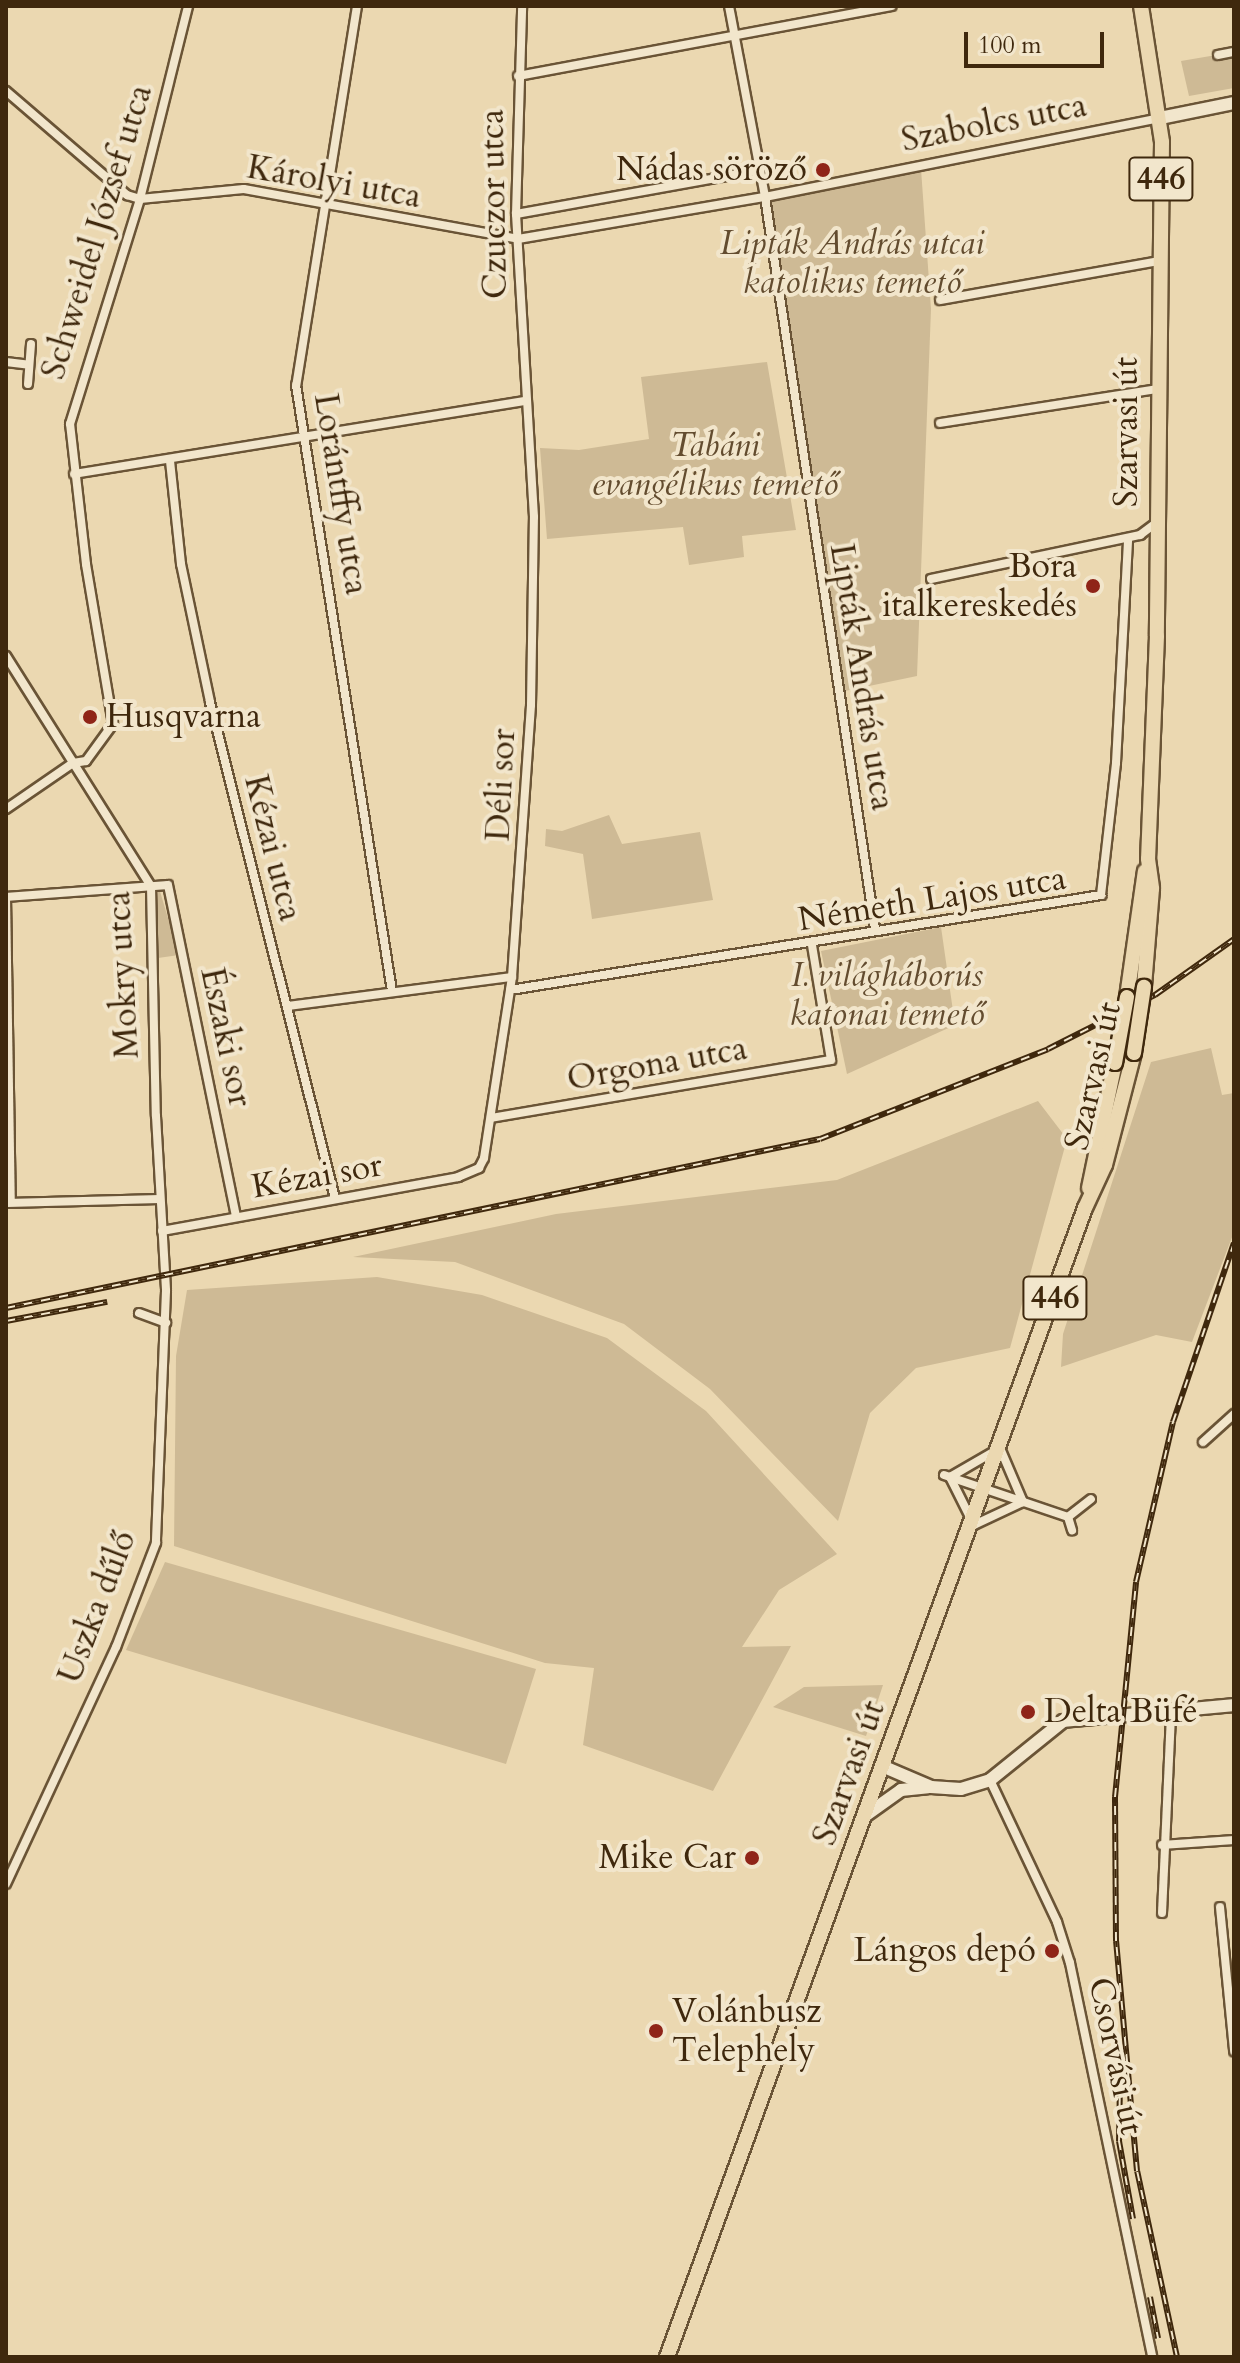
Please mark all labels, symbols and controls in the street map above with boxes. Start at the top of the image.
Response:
scale bar [968,16,1108,66]
text: 100 m [978,29,1042,62]
street label: Schweidel József utca [33,80,161,384]
street label: Szabolcs utca [898,85,1090,161]
street label: Czuczor utca [472,109,516,299]
street label: Károlyi utca [244,147,424,217]
place label: Nádas söröző [616,150,807,190]
road number: 446 [1127,151,1195,207]
marker: Nádas söröző [814,161,832,179]
park label: Lipták András utcai katolikus temető [720,223,984,302]
street label: Szarvasi út [1107,357,1147,507]
street label: Lorántffy utca [305,390,377,598]
park label: Tabáni evangélikus temető [592,425,838,504]
street label: Lipták András utca [821,541,903,813]
place label: Bora italkereskedés [882,546,1077,626]
marker: Bora italkereskedés [1084,577,1102,595]
place label: Husqvarna [106,697,261,737]
marker: Husqvarna [81,708,99,726]
street label: Déli sor [478,728,524,842]
street label: Kézai utca [235,771,311,925]
street label: Németh Lajos utca [795,858,1069,940]
street label: Mokry utca [98,890,148,1060]
park label: I. világháborús katonai temető [789,955,985,1034]
street label: Északi sor [191,964,261,1110]
street label: Szarvasi út [1056,998,1130,1154]
street label: Orgona utca [564,1028,750,1100]
street label: Kézai sor [249,1144,385,1208]
road number: 446 [1021,1270,1089,1326]
street label: Uszka dűlő [49,1525,145,1689]
place label: Delta Büfé [1044,1692,1198,1732]
street label: Szarvasi út [804,1695,894,1851]
marker: Delta Büfé [1019,1703,1037,1721]
place label: Mike Car [599,1838,736,1878]
marker: Mike Car [743,1849,761,1867]
place label: Lángos depó [853,1931,1036,1971]
marker: Lángos depó [1043,1942,1061,1960]
street label: Csorvási út [1079,1974,1153,2138]
place label: Volánbusz Telephely [672,1991,821,2070]
marker: Volánbusz Telephely [647,2022,665,2040]

